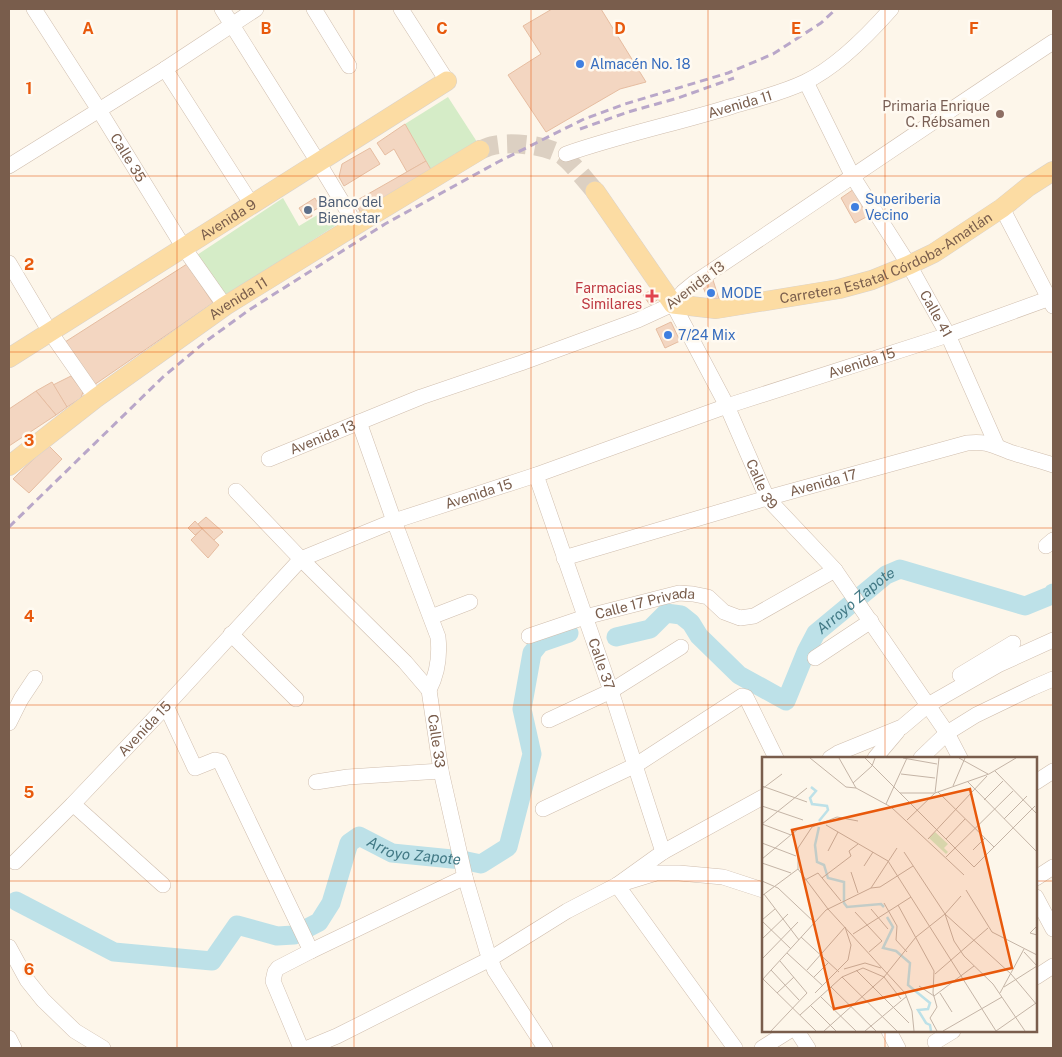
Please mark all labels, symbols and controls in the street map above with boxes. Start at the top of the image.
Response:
text: A [82,19,94,38]
text: B [261,19,272,38]
text: C [436,19,448,38]
text: D [614,19,626,38]
text: E [791,19,801,38]
text: F [969,19,979,38]
place label: Almacén No. 18 [590,56,691,72]
marker: Almacén No. 18 [574,58,586,70]
text: 1 [26,79,32,98]
street label: Avenida 11 [706,87,774,121]
place label: Primaria Enrique C. Rébsamen [882,98,990,130]
marker: Primaria Enrique C. Rébsamen [994,108,1006,120]
street label: Calle 35 [107,130,149,185]
place label: Superiberia Vecino [865,191,941,223]
place label: Banco del Bienestar [318,194,382,226]
street label: Avenida 9 [197,196,259,243]
marker: Superiberia Vecino [849,201,861,213]
marker: Banco del Bienestar [302,204,314,216]
street label: Carretera Estatal Córdoba-Amatlán [778,209,995,307]
text: 2 [24,255,34,274]
street label: Avenida 13 [662,258,728,312]
street label: Avenida 11 [206,274,270,323]
place label: Farmacias Similares [575,280,642,312]
place label: MODE [721,285,762,301]
marker: MODE [705,287,717,299]
street label: Calle 41 [917,287,956,340]
marker: Farmacias Similares [646,290,658,302]
place label: 7/24 Mix [678,327,736,343]
marker: 7/24 Mix [662,329,674,341]
street label: Avenida 15 [826,344,897,381]
street label: Avenida 13 [287,416,358,458]
text: 3 [24,431,34,450]
street label: Calle 39 [743,457,781,513]
street label: Avenida 17 [788,466,859,499]
street label: Avenida 15 [443,475,514,512]
water label: Arroyo Zapote [813,563,897,637]
street label: Calle 17 Privada [593,585,696,622]
text: 4 [24,607,35,626]
street label: Calle 37 [585,636,618,692]
street label: Avenida 15 [115,698,174,759]
street label: Calle 33 [425,713,448,769]
inset map [762,757,1037,1032]
text: 5 [24,783,35,802]
water label: Arroyo Zapote [364,833,462,868]
text: 6 [24,960,34,979]

